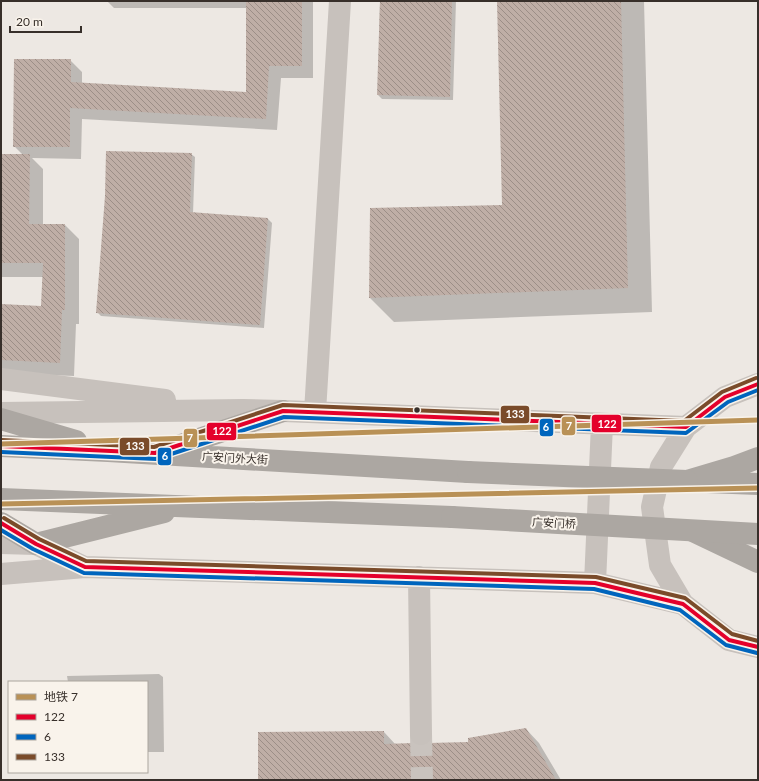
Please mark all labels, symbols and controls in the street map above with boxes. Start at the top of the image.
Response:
scale bar [10,8,81,34]
text: 20 m [16,14,43,29]
unlabelled marker [412,405,422,415]
line badge: 133 [500,405,530,424]
text: 133 [505,407,525,420]
line badge: 122 [591,414,622,433]
line badge: 7 [561,416,576,436]
text: 122 [597,417,617,430]
line badge: 6 [539,418,554,437]
text: 7 [566,419,572,432]
text: 6 [543,420,550,433]
line badge: 122 [206,422,237,441]
text: 122 [212,424,232,437]
line badge: 7 [183,428,198,448]
text: 7 [187,431,193,444]
line badge: 133 [119,437,150,456]
text: 133 [125,439,145,452]
line badge: 6 [157,447,172,466]
text: 6 [162,449,169,462]
street label: 广安门外大街 [202,449,268,466]
street label: 广安门桥 [532,515,576,530]
legend [8,681,148,773]
text: 地铁 7 [44,689,78,704]
text: 122 [44,709,65,724]
text: 6 [44,729,51,744]
text: 133 [44,749,65,764]

